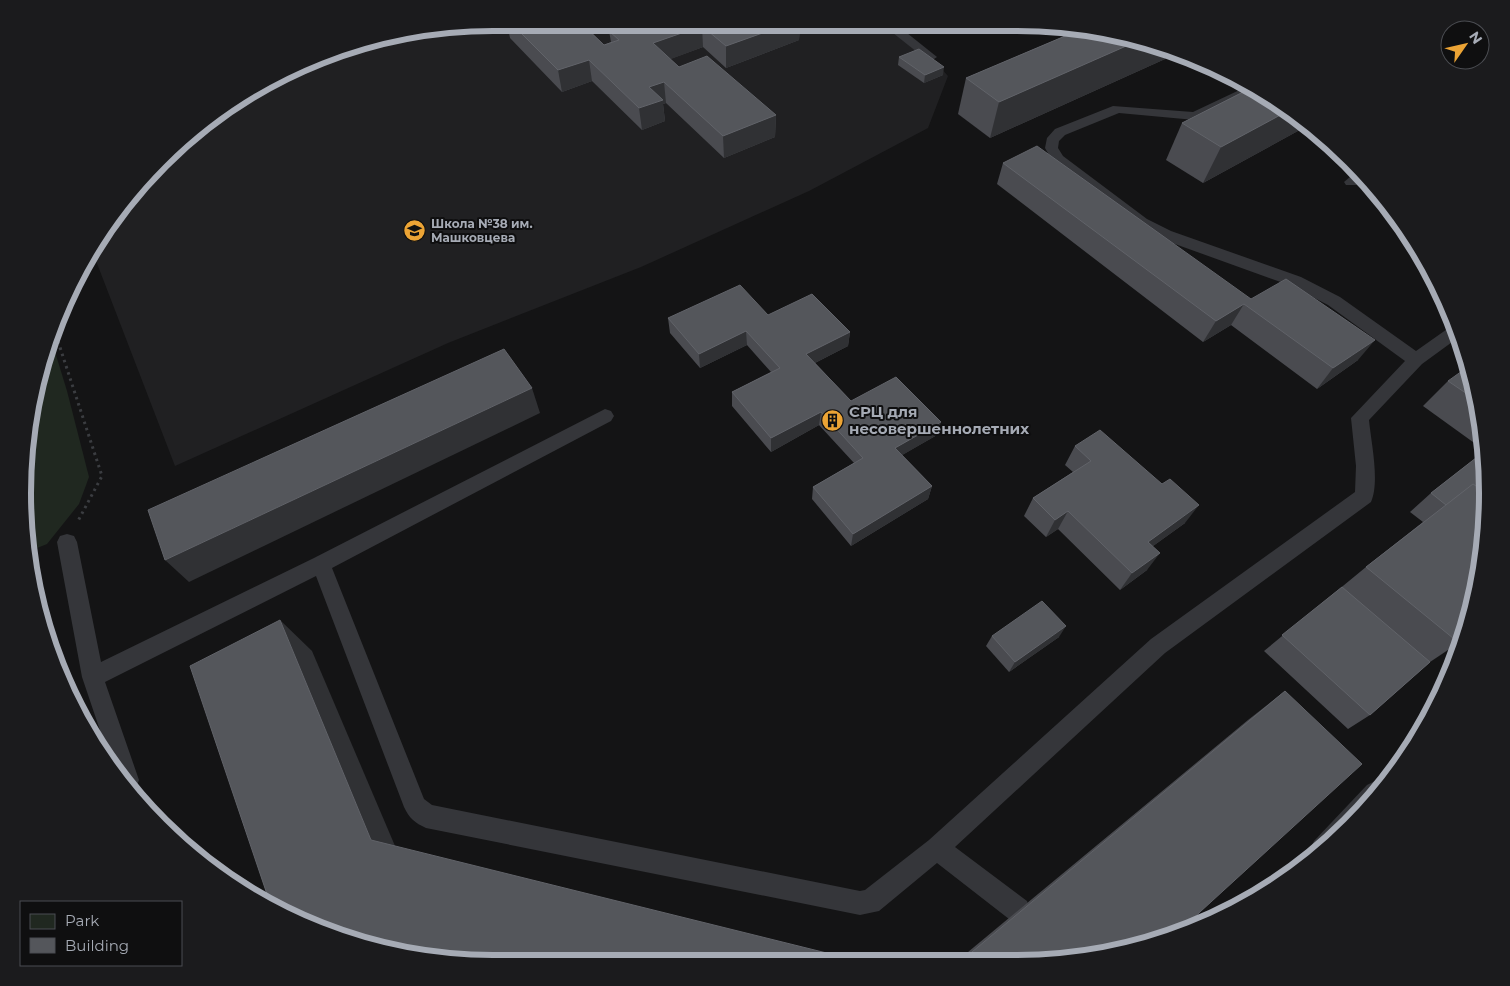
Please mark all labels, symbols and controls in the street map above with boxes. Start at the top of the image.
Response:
north arrow [1440,20,1490,70]
text: N [1465,28,1486,47]
place label: Школа №38 им. Машковцева [431,216,533,245]
school or university icon: Школа №38 им. Машковцева [403,218,427,242]
place label: СРЦ для несовершеннолетних [849,402,1029,438]
building icon: СРЦ для несовершеннолетних [821,408,845,432]
legend [20,901,182,966]
text: Park [65,911,99,930]
text: Building [65,936,129,955]

